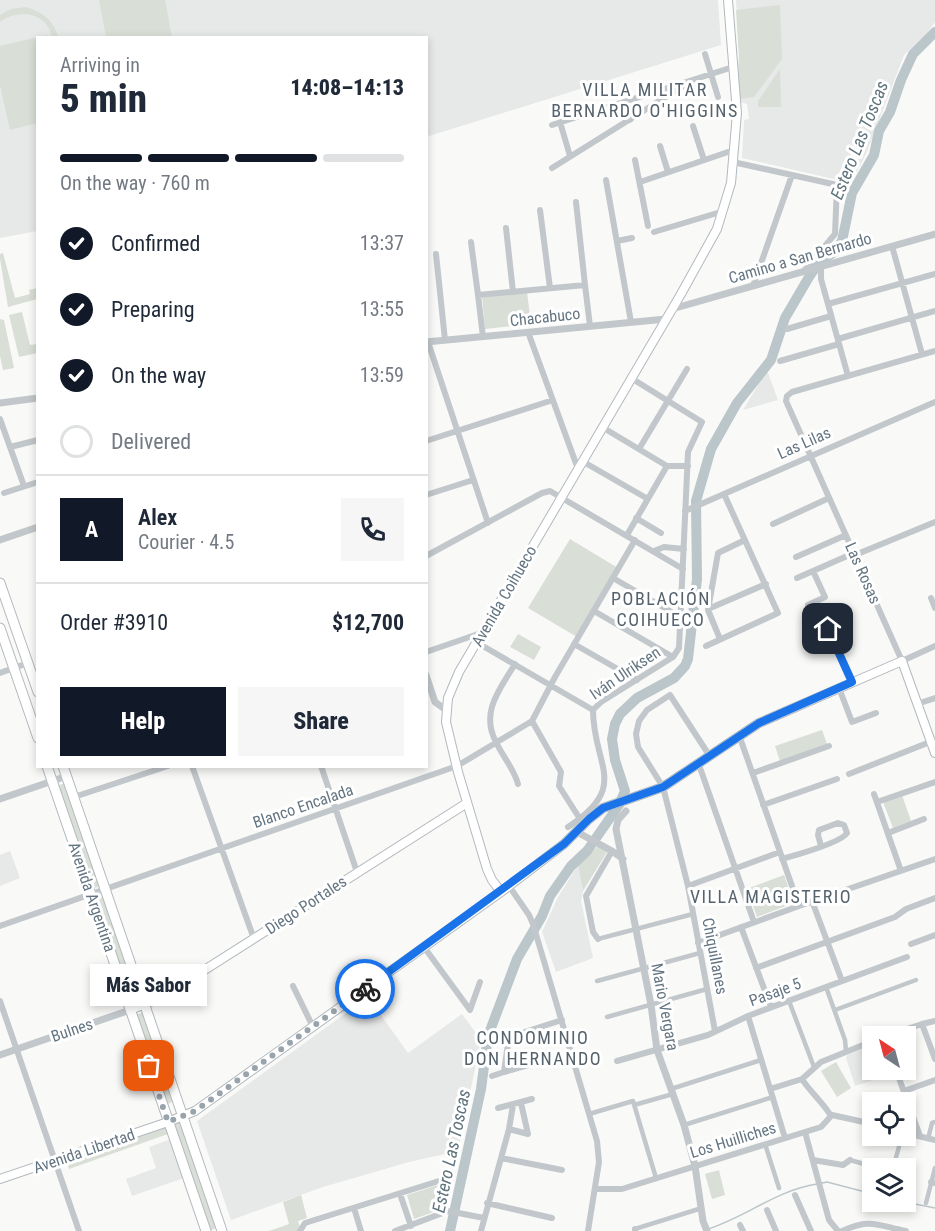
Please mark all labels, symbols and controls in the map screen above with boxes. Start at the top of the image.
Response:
text: Arriving in [60,53,140,77]
text: 14:08–14:13 [290,75,404,100]
text: 5 min [60,76,147,122]
water label: Estero Las Toscas [826,78,892,202]
district label: VILLA MILITAR BERNARDO O'HIGGINS [551,79,739,121]
text: On the way · 760 m [60,171,210,195]
icon: check [60,227,93,260]
street label: Camino a San Bernardo [726,228,874,288]
text: Confirmed [111,231,200,256]
text: 13:37 [360,231,404,255]
icon: check [60,293,93,326]
text: Preparing [111,297,195,322]
text: 13:55 [360,297,404,321]
street label: Chacabuco [509,304,581,330]
icon: check [60,359,93,392]
text: On the way [111,363,206,388]
text: 13:59 [360,363,404,387]
street label: Las Lilas [774,423,834,463]
text: Delivered [111,429,191,454]
button: phone [341,498,404,561]
text: Alex [138,505,177,530]
text: A [85,517,98,542]
text: Courier · 4.5 [138,530,234,554]
street label: Las Rosas [841,539,885,607]
street label: Avenida Coihueco [468,542,540,650]
district label: POBLACIÓN COIHUECO [611,588,711,630]
pin [802,603,853,654]
text: Order #3910 [60,610,168,635]
text: $12,700 [332,610,404,635]
icon: home [811,612,844,645]
street label: Iván Ulriksen [586,643,664,703]
button: Help [60,687,226,756]
button: Share [238,687,404,756]
street label: Blanco Encalada [250,780,356,832]
street label: Avenida Argentina [64,840,120,954]
street label: Diego Portales [262,872,350,938]
district label: VILLA MAGISTERIO [690,886,852,907]
street label: Chiquillanes [698,916,732,996]
courier [335,959,395,1019]
street label: Mario Vergara [647,962,683,1052]
callout: Más Sabor [90,964,207,1006]
text: Más Sabor [106,973,191,997]
icon: bike [349,973,382,1006]
street label: Pasaje 5 [746,974,804,1010]
street label: Bulnes [49,1014,95,1046]
north arrow [862,1026,916,1080]
map controls [862,1026,916,1212]
district label: CONDOMINIO DON HERNANDO [464,1027,602,1069]
pin [123,1040,174,1091]
icon: bag [132,1049,165,1082]
water label: Estero Las Toscas [428,1087,474,1215]
button: locate [862,1092,916,1146]
street label: Los Huilliches [688,1118,778,1162]
street label: Avenida Libertad [31,1125,137,1177]
button: layers [862,1158,916,1212]

